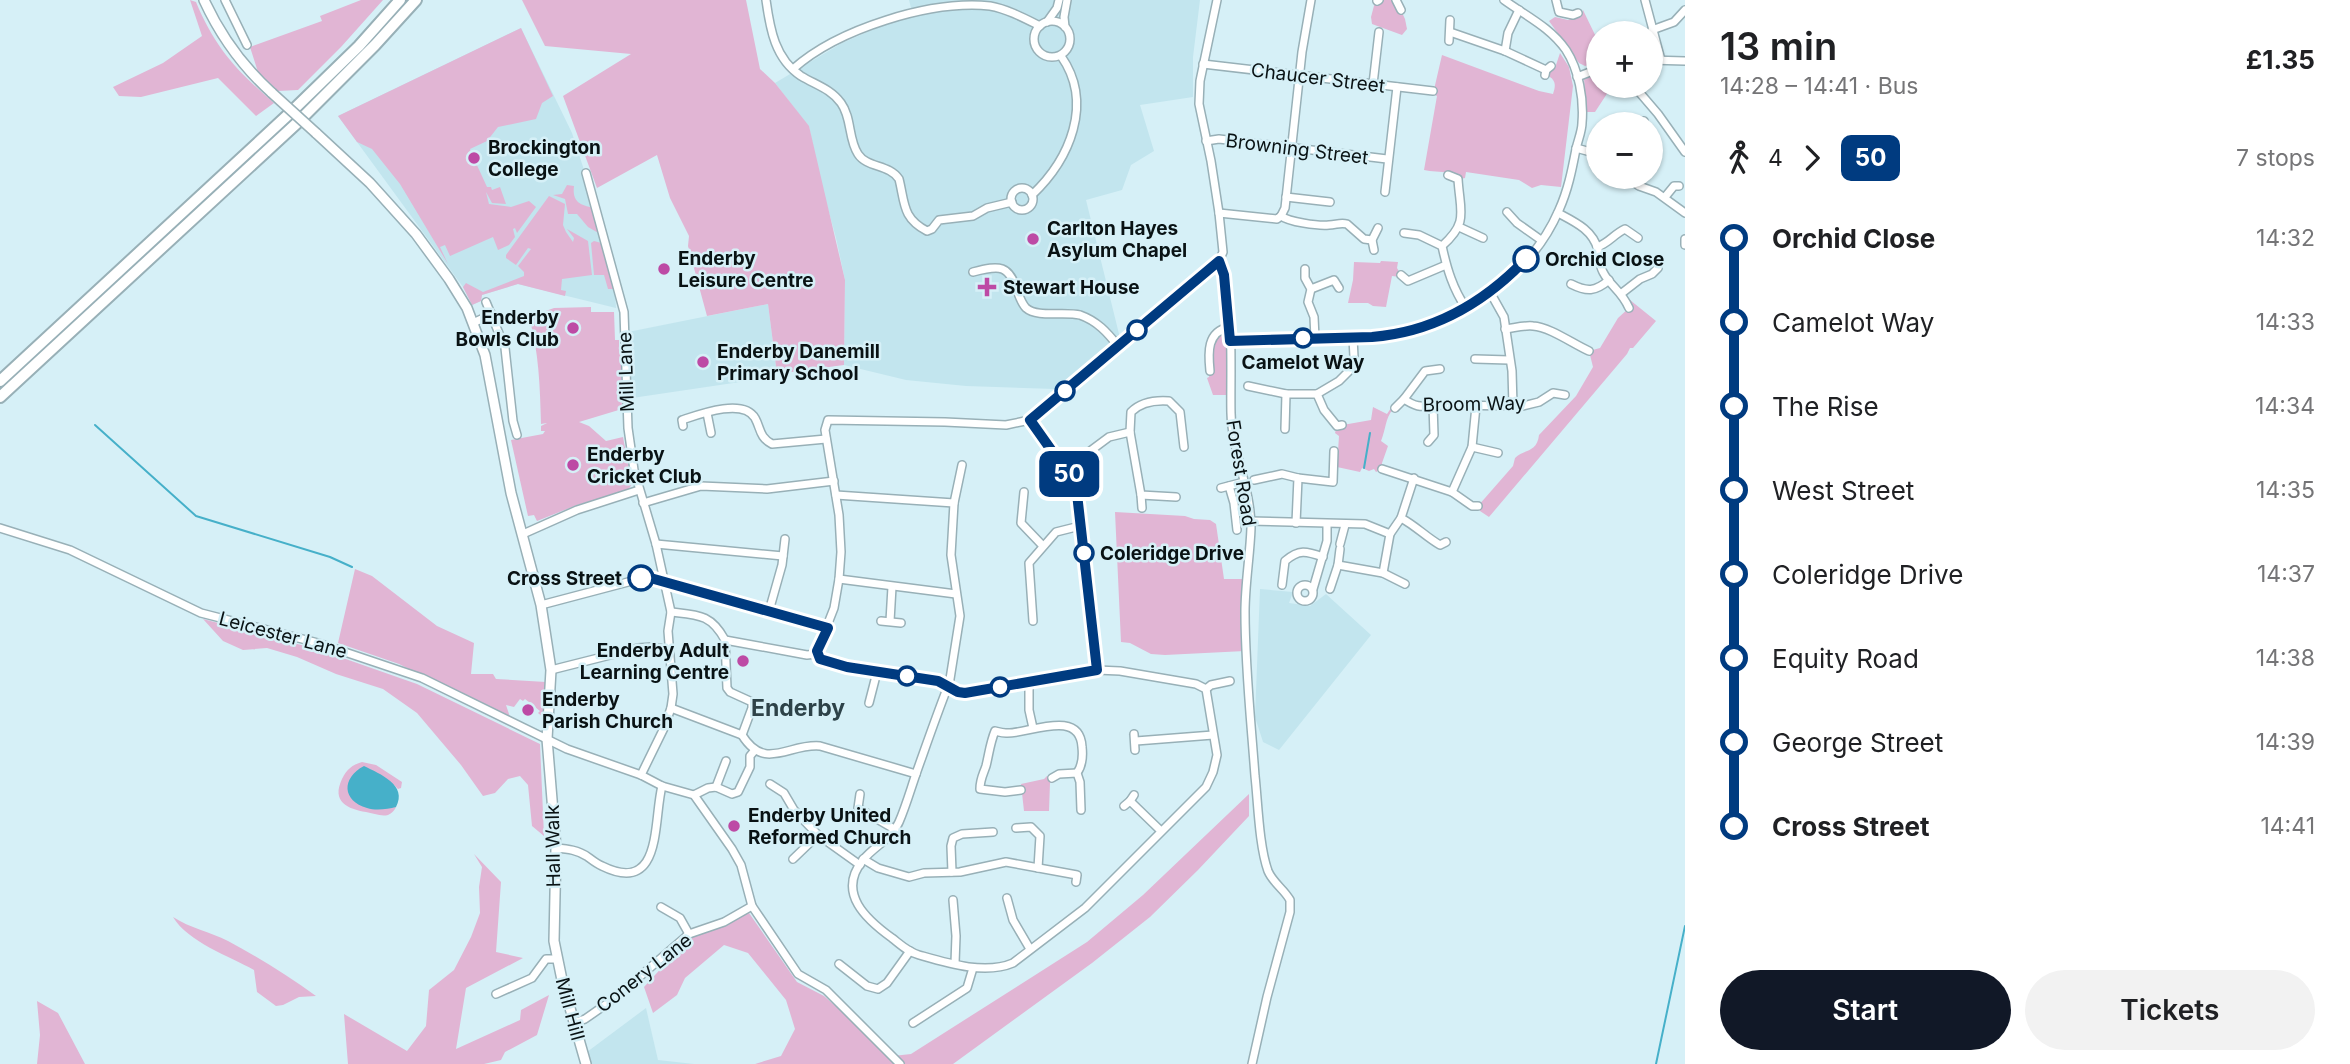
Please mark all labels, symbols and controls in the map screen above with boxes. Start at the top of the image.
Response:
map controls [1586,21,1663,189]
button: + [1586,21,1663,98]
text: 13 min [1720,23,1837,69]
text: £1.35 [2246,44,2315,75]
street label: Chaucer Street [1250,58,1386,98]
text: 14:28 – 14:41 · Bus [1720,72,1919,100]
button: − [1586,112,1663,189]
street label: Browning Street [1224,129,1370,169]
place label: Brockington College [488,136,601,181]
icon: walk [1720,139,1758,177]
icon: forward [1793,139,1831,177]
text: 50 [1855,143,1886,172]
text: 4 [1768,144,1783,172]
text: 7 stops [2236,144,2315,172]
marker: Brockington College [466,150,482,166]
place label: Carlton Hayes Asylum Chapel [1047,217,1187,262]
text: Orchid Close [1772,223,1935,254]
text: 14:32 [2256,224,2315,252]
marker: Carlton Hayes Asylum Chapel [1025,231,1041,247]
marker: Orchid Close [1513,246,1539,272]
place label: Enderby Leisure Centre [678,247,814,292]
place label: Orchid Close [1545,248,1664,271]
marker: Enderby Leisure Centre [656,261,672,277]
place label: Stewart House [1003,276,1140,299]
marker: Stewart House [977,277,997,297]
place label: Enderby Bowls Club [456,306,560,351]
text: Camelot Way [1772,307,1934,338]
text: 14:33 [2256,308,2315,336]
marker: Enderby Bowls Club [565,320,581,336]
unlabelled marker [1127,320,1147,340]
marker: Camelot Way [1293,328,1313,348]
street label: Mill Lane [613,332,639,412]
place label: Enderby Danemill Primary School [717,340,880,385]
place label: Camelot Way [1242,351,1365,374]
marker: Enderby Danemill Primary School [695,354,711,370]
unlabelled marker [1055,381,1075,401]
text: The Rise [1772,391,1879,422]
street label: Broom Way [1422,392,1526,416]
text: 14:34 [2255,392,2315,420]
street label: Forest Road [1221,418,1261,528]
place label: Enderby Cricket Club [587,443,702,488]
line badge: 50 [1038,451,1100,497]
marker: Enderby Cricket Club [565,457,581,473]
text: 50 [1053,459,1085,488]
text: West Street [1772,475,1914,506]
text: 14:35 [2256,476,2315,504]
place label: Coleridge Drive [1100,542,1244,565]
marker: Coleridge Drive [1074,543,1094,563]
text: Coleridge Drive [1772,559,1963,590]
text: 14:37 [2257,560,2315,588]
marker: Cross Street [628,565,654,591]
place label: Cross Street [507,567,622,590]
street label: Leicester Lane [216,607,350,663]
place label: Enderby Adult Learning Centre [580,639,729,684]
text: Equity Road [1772,643,1919,674]
text: 14:38 [2256,644,2315,672]
marker: Enderby Adult Learning Centre [735,653,751,669]
unlabelled marker [897,666,917,686]
unlabelled marker [990,677,1010,697]
place label: Enderby Parish Church [542,688,673,733]
district label: Enderby [751,694,845,722]
marker: Enderby Parish Church [520,702,536,718]
text: George Street [1772,727,1943,758]
text: 14:39 [2256,728,2315,756]
street label: Hall Walk [541,804,565,888]
place label: Enderby United Reformed Church [748,804,911,849]
text: Cross Street [1772,811,1929,842]
text: 14:41 [2260,812,2315,840]
marker: Enderby United Reformed Church [726,818,742,834]
street label: Conery Lane [592,929,696,1017]
button: Start [1720,970,2011,1050]
button: Tickets [2025,970,2315,1050]
street label: Mill Hill [551,975,589,1043]

